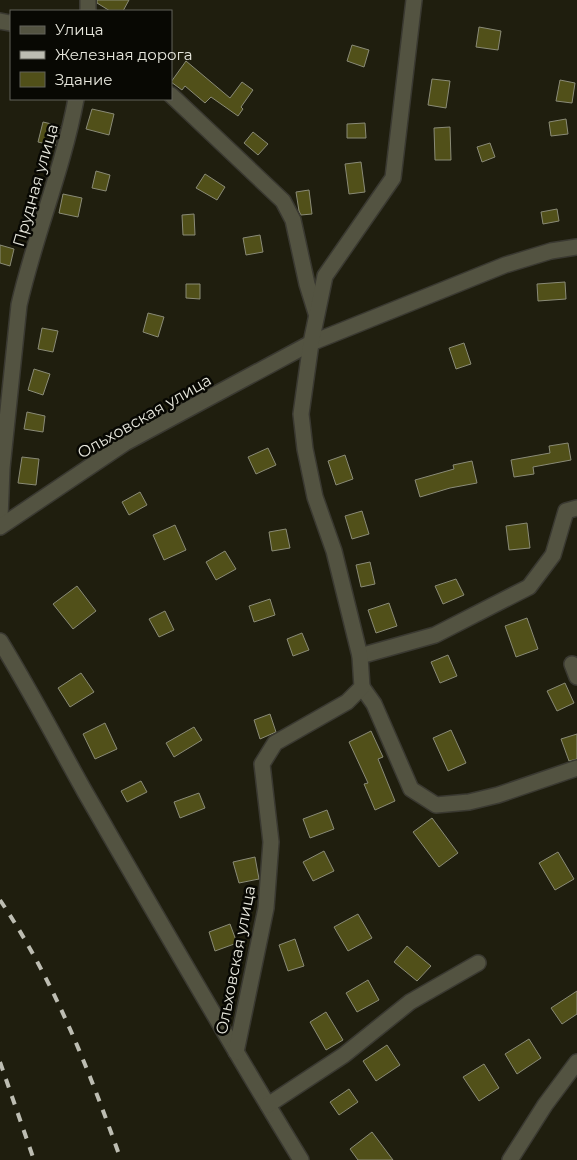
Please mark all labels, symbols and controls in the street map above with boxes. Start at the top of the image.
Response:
legend [10,10,172,100]
text: Улица [55,20,103,39]
text: Железная дорога [55,45,192,64]
text: Здание [55,70,113,89]
street label: Прудная улица [9,122,62,249]
street label: Ольховская улица [74,370,214,462]
street label: Ольховская улица [212,884,259,1036]

